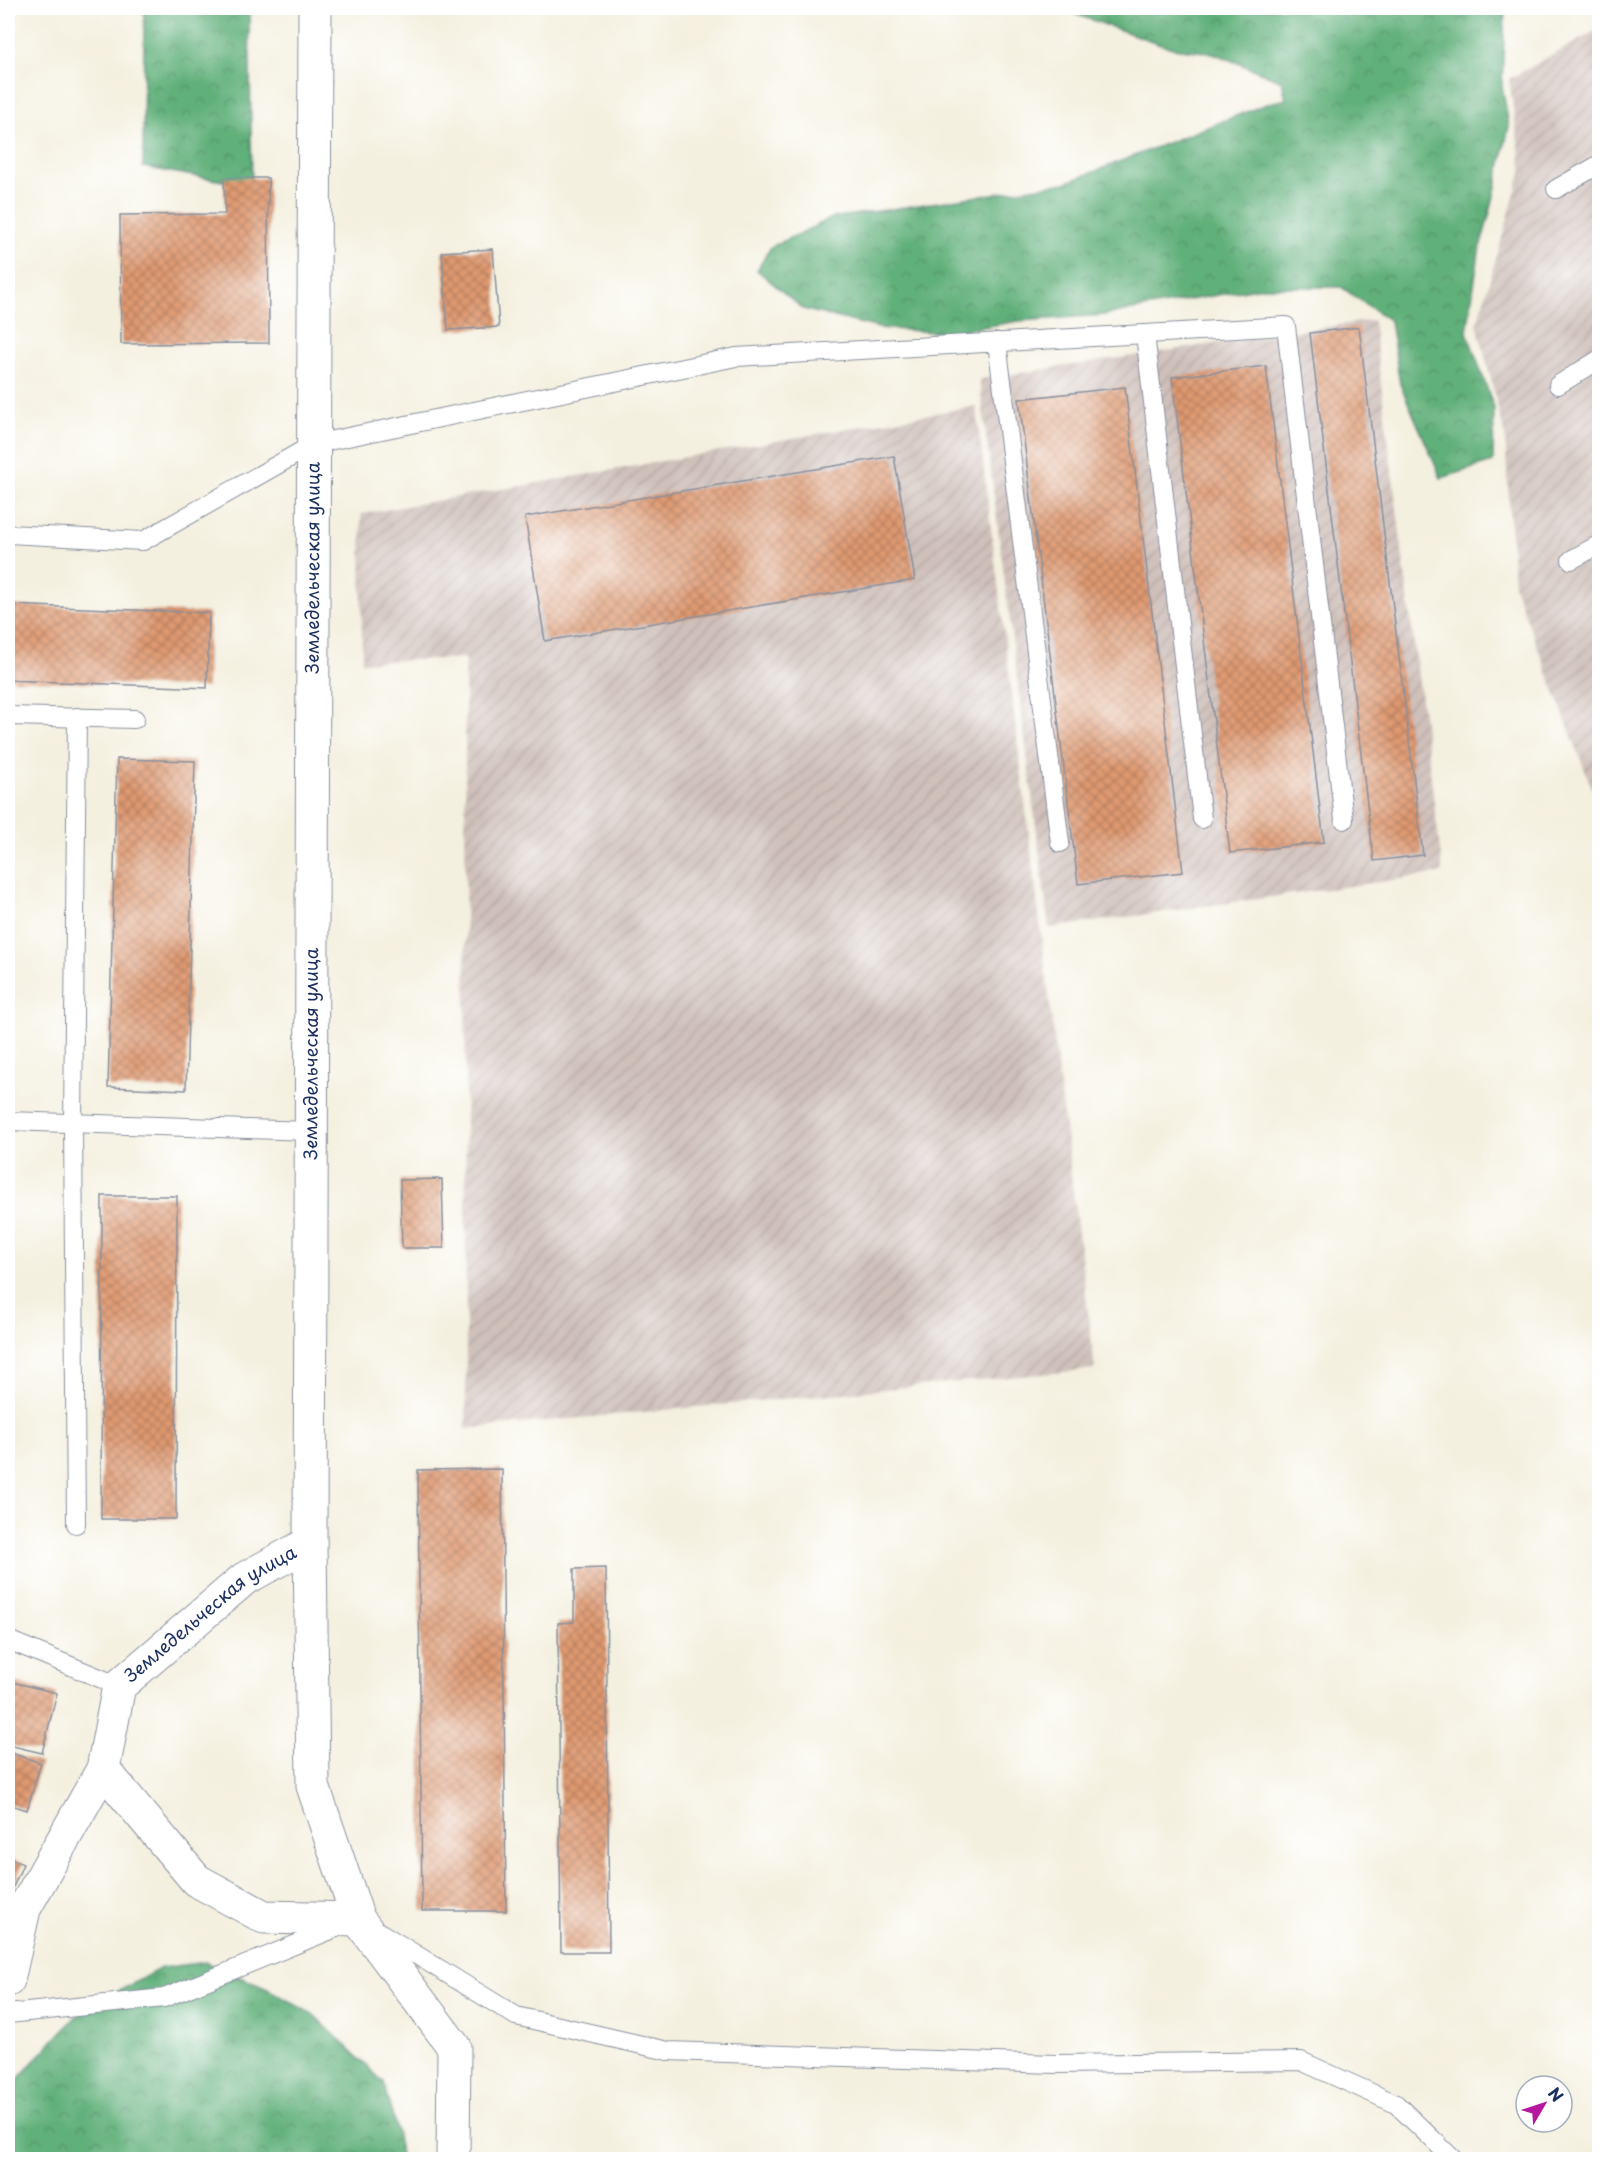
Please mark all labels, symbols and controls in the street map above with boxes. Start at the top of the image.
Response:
street label: Земледельческая улица [298,461,326,674]
street label: Земледельческая улица [296,947,324,1160]
street label: Земледельческая улица [118,1538,301,1688]
north arrow [1514,2074,1574,2134]
text: N [1543,2081,1570,2106]

